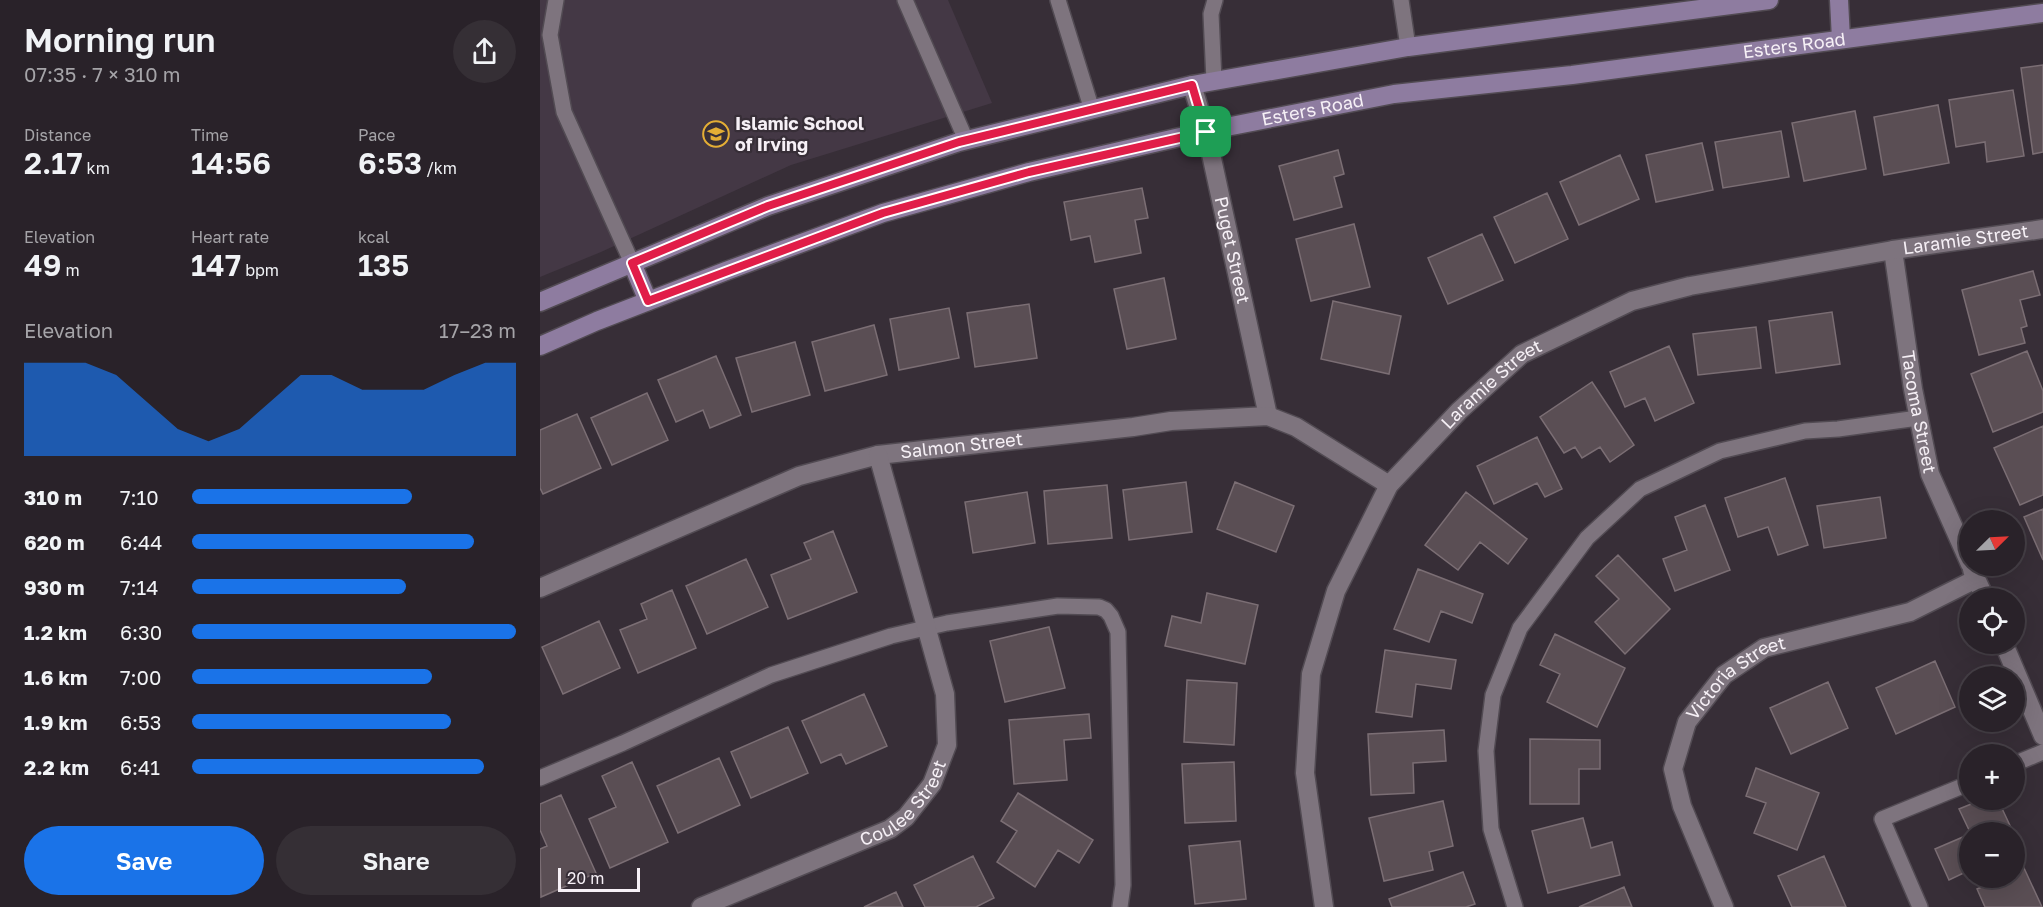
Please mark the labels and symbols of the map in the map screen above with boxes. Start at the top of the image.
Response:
street label: Esters Road [1741,27,1847,62]
street label: Esters Road [1260,88,1365,130]
pin [1180,106,1231,157]
place label: Islamic School of Irving [735,112,864,155]
school or university icon: Islamic School of Irving [701,119,731,149]
street label: Puget Street [1211,194,1255,306]
street label: Laramie Street [1901,219,2030,259]
street label: Laramie Street [1436,334,1545,433]
street label: Tacoma Street [1898,349,1942,475]
street label: Salmon Street [899,427,1024,462]
north arrow [1959,510,2025,576]
street label: Victoria Street [1681,631,1787,724]
street label: Coulee Street [856,757,950,850]
scale bar [558,865,640,892]

